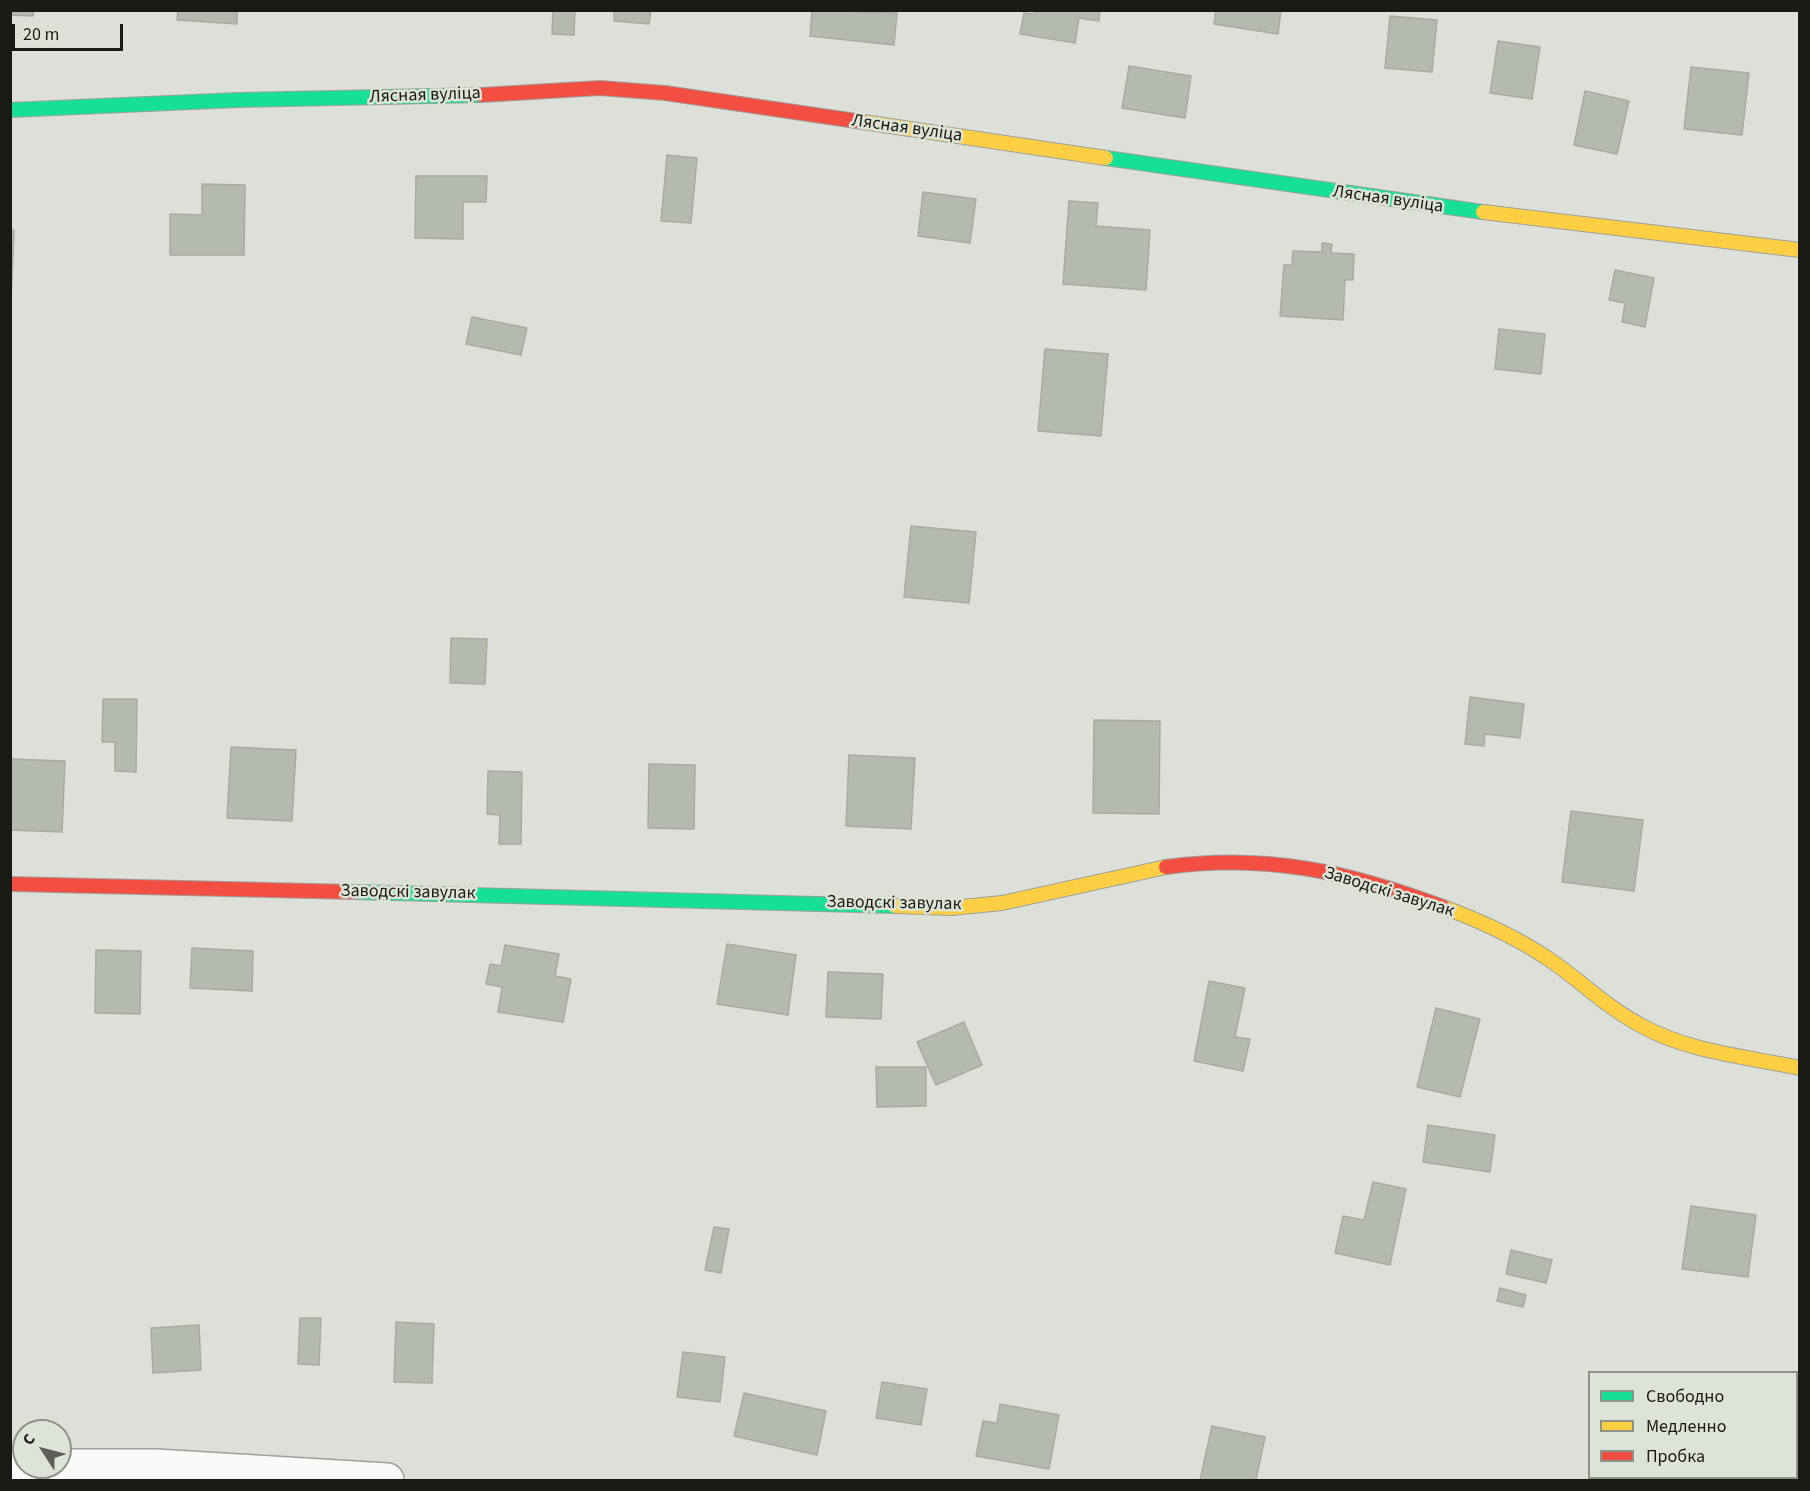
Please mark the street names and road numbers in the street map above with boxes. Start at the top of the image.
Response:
street label: Лясная вуліца [369,83,481,109]
street label: Лясная вуліца [850,111,964,147]
street label: Лясная вуліца [1331,182,1445,218]
street label: Заводскі завулак [1321,863,1457,923]
street label: Заводскі завулак [340,881,476,905]
street label: Заводскі завулак [826,892,962,916]

